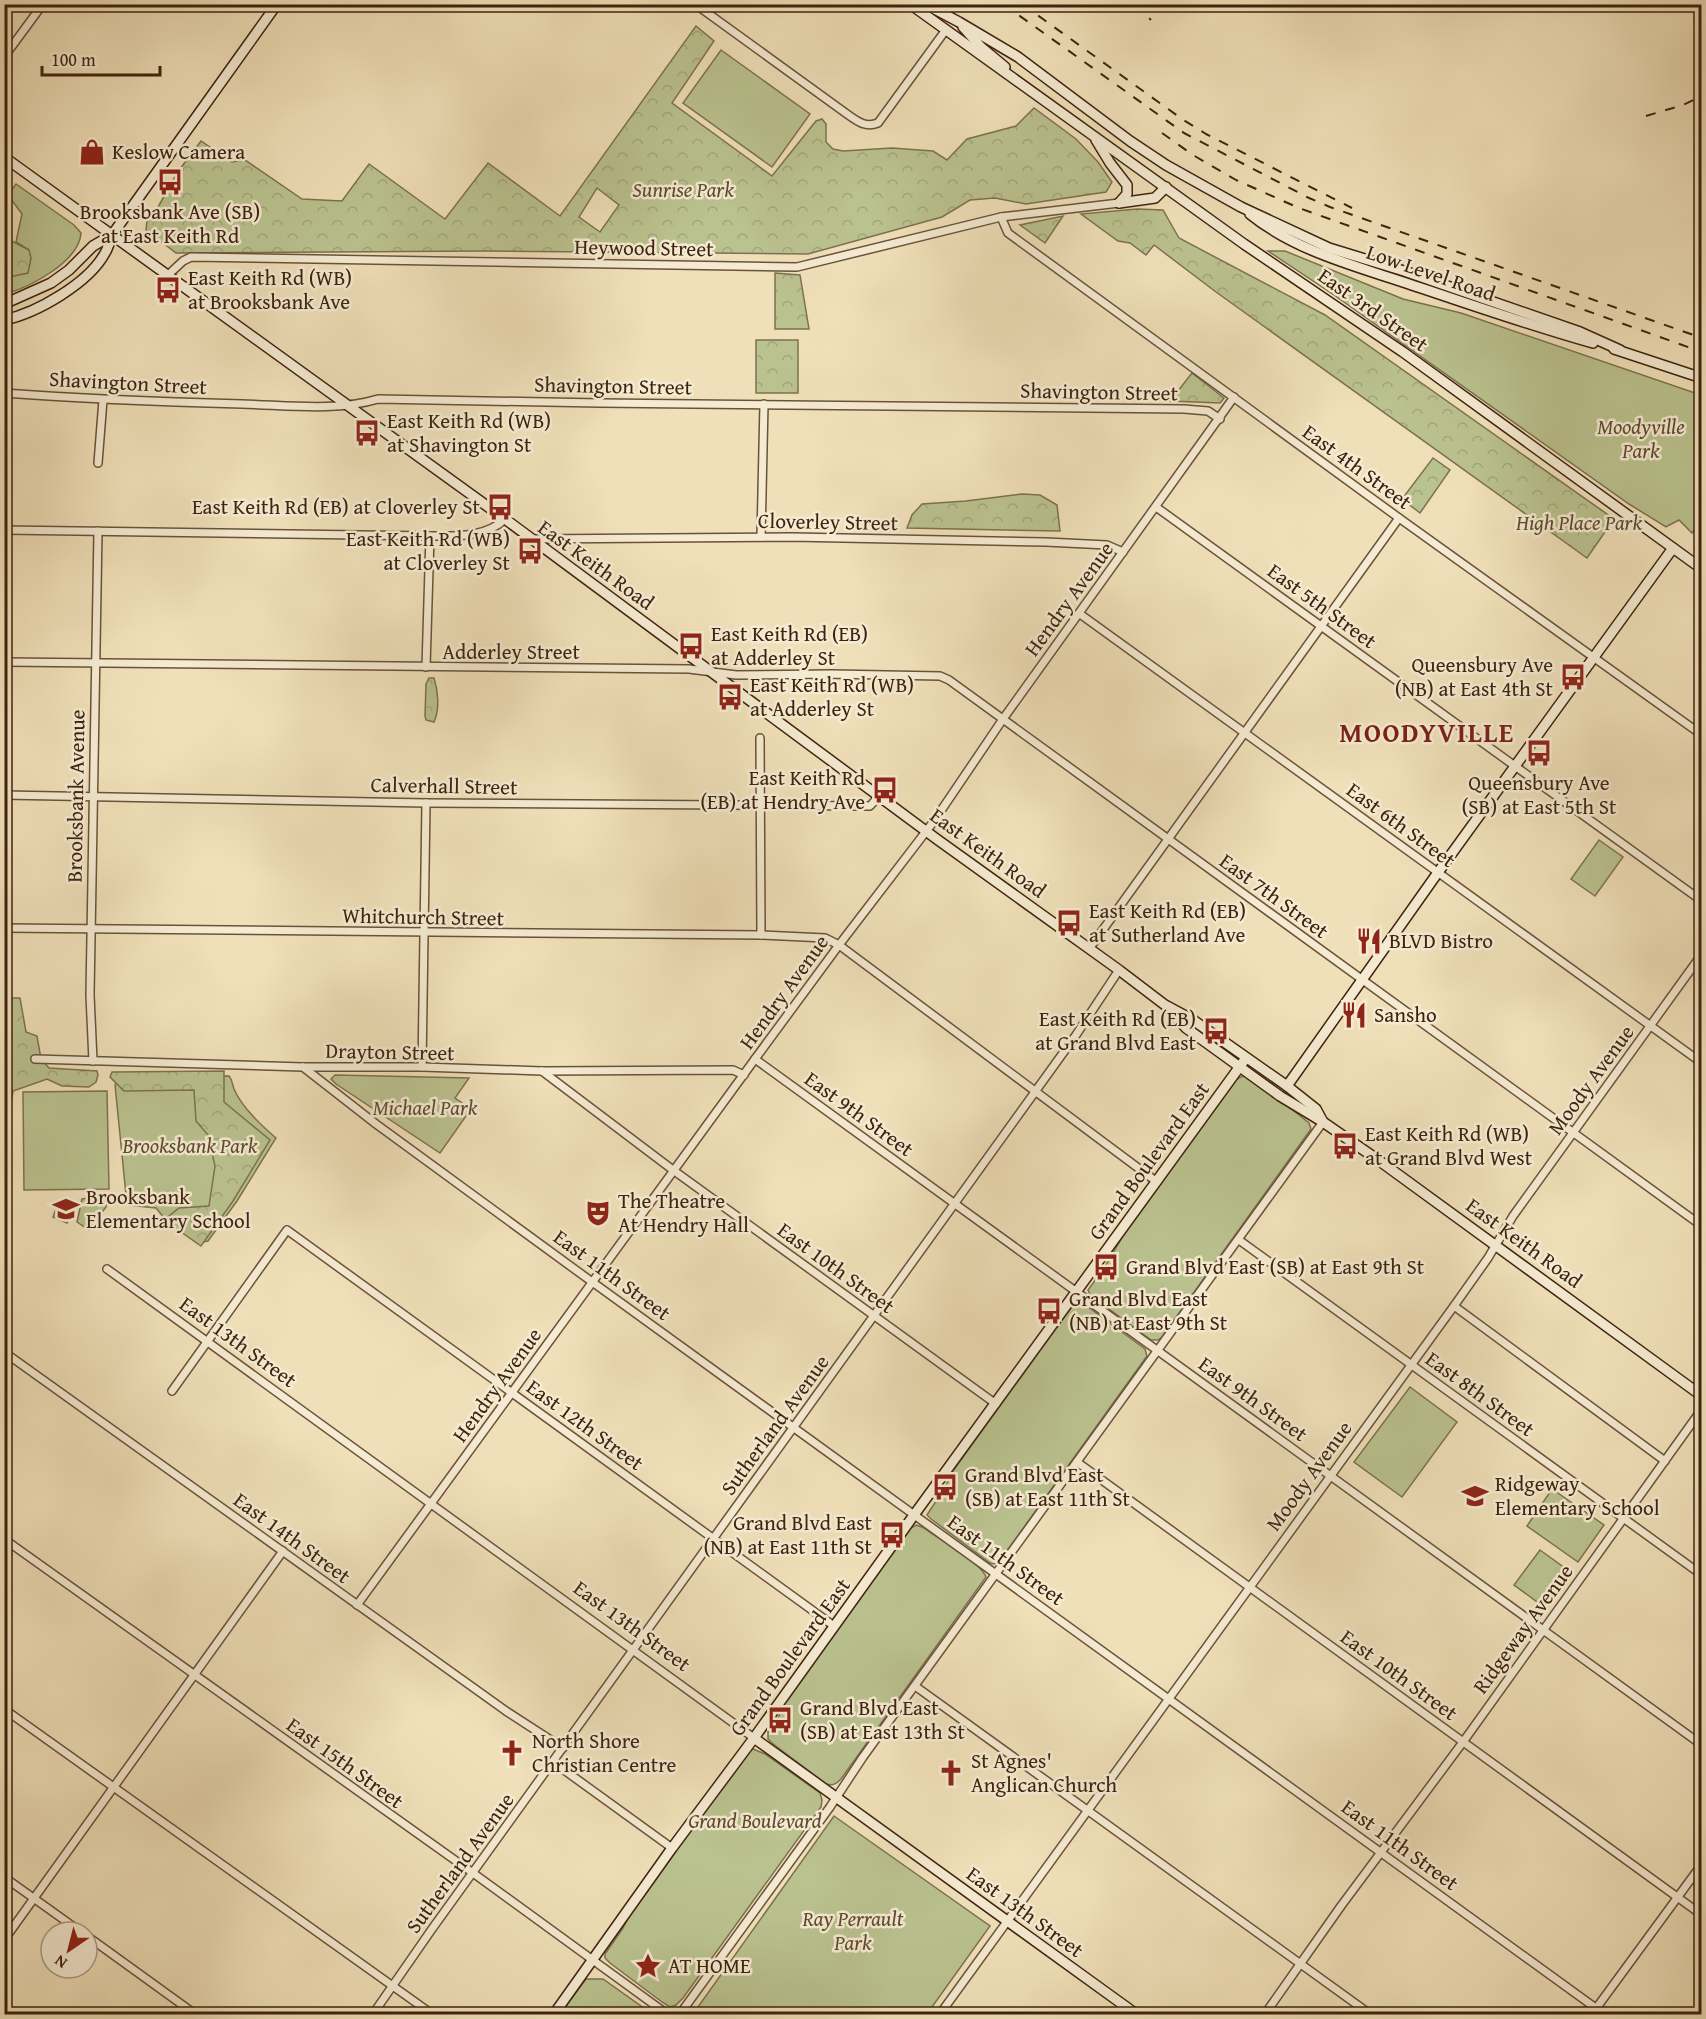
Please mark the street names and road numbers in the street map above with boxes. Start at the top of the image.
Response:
street label: Heywood Street [574,231,714,264]
street label: Low Level Road [1363,236,1501,309]
street label: East 3rd Street [1312,260,1435,359]
street label: Shavington Street [48,363,208,402]
street label: Shavington Street [534,369,693,402]
street label: Shavington Street [1020,375,1179,408]
street label: East 4th Street [1296,416,1419,517]
street label: Cloverley Street [758,505,899,538]
street label: East Keith Road [532,512,661,618]
street label: Hendry Avenue [1016,535,1121,662]
street label: East 5th Street [1261,555,1384,656]
street label: Adderley Street [442,636,580,667]
street label: Brooksbank Avenue [58,709,93,883]
street label: Calverhall Street [370,769,518,802]
street label: East 6th Street [1340,774,1463,875]
street label: East Keith Road [924,800,1053,906]
street label: East 7th Street [1213,845,1336,946]
street label: Whitchurch Street [342,900,505,933]
street label: Hendry Avenue [731,928,836,1055]
street label: Moody Avenue [1540,1018,1641,1141]
street label: Drayton Street [325,1035,455,1068]
street label: East 9th Street [798,1063,921,1164]
street label: Grand Boulevard East [1081,1075,1217,1246]
street label: East Keith Road [1460,1190,1589,1296]
street label: East 10th Street [771,1214,902,1321]
street label: East 11th Street [547,1221,678,1328]
street label: East 13th Street [173,1288,304,1395]
street label: Hendry Avenue [444,1321,549,1448]
street label: East 8th Street [1419,1343,1542,1444]
street label: Sutherland Avenue [713,1348,836,1501]
street label: East 9th Street [1192,1348,1315,1449]
street label: East 12th Street [520,1371,651,1478]
street label: Moody Avenue [1258,1414,1359,1537]
street label: East 14th Street [227,1484,358,1591]
street label: East 11th Street [941,1506,1072,1613]
street label: Ridgeway Avenue [1465,1557,1580,1700]
street label: Grand Boulevard East [722,1571,858,1742]
street label: East 13th Street [567,1572,698,1679]
street label: East 10th Street [1334,1621,1465,1728]
street label: East 15th Street [280,1709,411,1816]
street label: Sutherland Avenue [398,1786,521,1939]
street label: East 11th Street [1335,1791,1466,1898]
street label: East 13th Street [960,1858,1091,1965]

